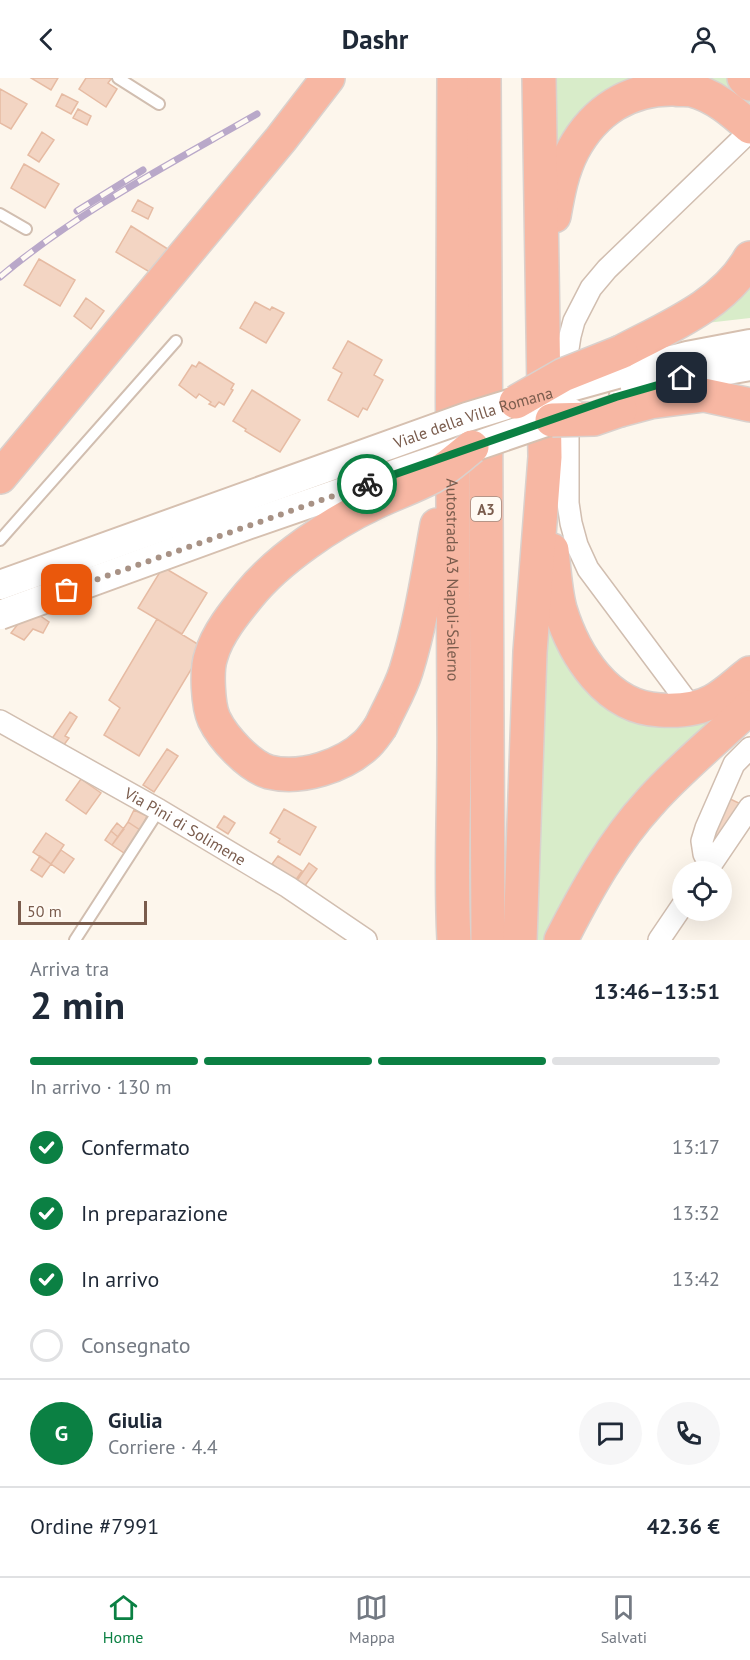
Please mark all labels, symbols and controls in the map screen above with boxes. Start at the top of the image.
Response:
text: Dashr [342,22,408,56]
icon: back [30,23,63,56]
icon: person [687,23,720,56]
pin [656,352,707,403]
icon: home [665,361,698,394]
street label: Viale della Villa Romana [390,382,555,453]
courier [337,454,397,514]
icon: bike [351,468,384,501]
street label: Autostrada A3 Napoli-Salerno [443,478,464,681]
road number: A3 [471,497,501,521]
pin [41,564,92,615]
icon: bag [50,573,83,606]
street label: Via Pini di Solimene [120,782,250,870]
map controls [672,861,732,921]
button: locate [672,861,732,921]
scale bar [18,898,147,926]
text: 50 m [27,901,62,921]
text: Arriva tra [30,956,109,982]
text: 13:46–13:51 [594,977,720,1005]
text: 2 min [30,979,125,1030]
text: In arrivo · 130 m [30,1074,171,1100]
icon: check [30,1131,63,1164]
text: Confermato [81,1133,190,1161]
text: 13:17 [672,1134,720,1160]
icon: check [30,1197,63,1230]
text: In preparazione [81,1199,228,1227]
text: 13:32 [672,1200,720,1226]
icon: check [30,1263,63,1296]
text: In arrivo [81,1265,159,1293]
text: 13:42 [672,1266,720,1292]
text: Consegnato [81,1331,191,1359]
button: chat [579,1402,642,1465]
button: phone [657,1402,720,1465]
text: Giulia [108,1406,162,1434]
text: G [55,1419,68,1447]
text: Corriere · 4.4 [108,1434,218,1460]
text: Ordine #7991 [30,1512,159,1540]
text: 42.36 € [647,1512,720,1540]
tab: Home [103,1591,143,1647]
tab: Mappa [349,1591,395,1647]
tab: Salvati [601,1591,647,1647]

